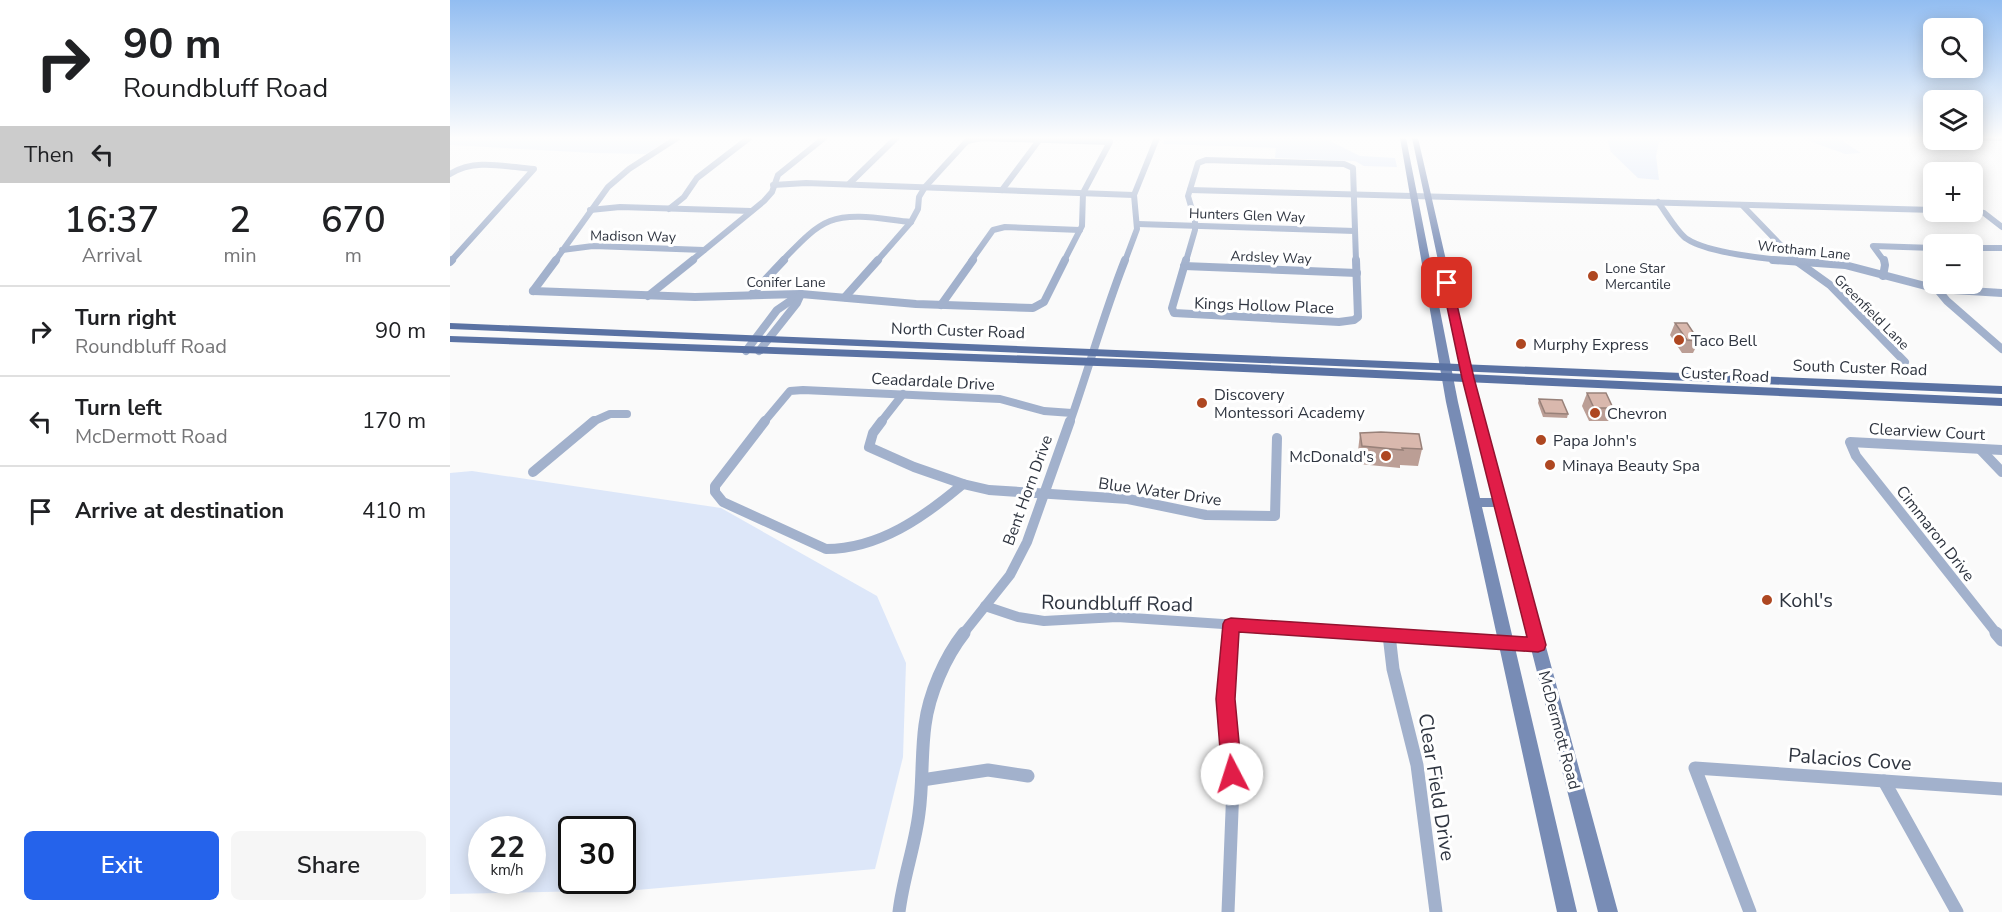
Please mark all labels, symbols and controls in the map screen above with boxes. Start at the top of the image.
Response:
text: 90 m [123,16,222,73]
map controls [1923,18,1983,294]
button: search [1923,18,1983,78]
icon: right [24,24,102,102]
text: Roundbluff Road [123,70,328,107]
button: layers [1923,90,1983,150]
icon: left [86,138,119,171]
text: Then [24,140,74,170]
button: + [1923,162,1983,222]
text: 16:37 [64,196,159,245]
text: 2 [229,196,251,245]
text: 670 [321,196,386,245]
street label: Hunters Glen Way [1188,204,1306,227]
street label: Madison Way [590,226,677,247]
button: − [1923,234,1983,294]
street label: Wrotham Lane [1756,236,1851,265]
text: Arrival [82,242,142,269]
text: min [224,242,257,269]
text: m [345,242,362,269]
street label: Ardsley Way [1230,247,1313,268]
pin [1421,257,1472,308]
place label: Lone Star Mercantile [1605,259,1671,294]
icon: arrive [1430,266,1463,299]
marker: Lone Star Mercantile [1586,269,1600,283]
street label: Greenfield Lane [1830,270,1914,354]
street label: Conifer Lane [747,273,825,292]
street label: Kings Hollow Place [1194,293,1334,319]
text: Turn right [75,303,176,333]
icon: right [24,315,57,348]
text: 90 m [375,316,426,346]
street label: North Custer Road [891,318,1025,344]
place label: Taco Bell [1691,330,1757,352]
text: Roundbluff Road [75,333,227,360]
marker: Taco Bell [1672,333,1686,347]
place label: Murphy Express [1533,334,1649,356]
marker: Murphy Express [1514,337,1528,351]
street label: South Custer Road [1792,355,1928,381]
street label: Custer Road [1680,362,1770,388]
street label: Ceadardale Drive [871,368,995,396]
place label: Discovery Montessori Academy [1214,384,1365,424]
text: Turn left [75,393,162,423]
marker: Discovery Montessori Academy [1195,396,1209,410]
place label: Chevron [1607,403,1667,425]
icon: left [24,405,57,438]
text: 170 m [362,406,426,436]
marker: Chevron [1588,406,1602,420]
street label: Clearview Court [1868,418,1986,446]
text: McDermott Road [75,423,228,450]
place label: Papa John's [1553,430,1637,452]
street label: Bent Horn Drive [998,432,1058,549]
marker: Papa John's [1534,433,1548,447]
place label: McDonald's [1289,446,1374,468]
marker: McDonald's [1379,449,1393,463]
place label: Minaya Beauty Spa [1562,455,1700,477]
marker: Minaya Beauty Spa [1543,458,1557,472]
street label: Blue Water Drive [1097,472,1223,512]
street label: Cimmaron Drive [1891,481,1980,586]
icon: arrive [24,495,57,528]
text: Arrive at destination [75,496,284,526]
text: 410 m [362,496,426,526]
place label: Kohl's [1779,587,1833,614]
street label: Roundbluff Road [1041,589,1193,618]
marker: Kohl's [1760,593,1774,607]
street label: McDermott Road [1533,668,1585,792]
street label: Clear Field Drive [1412,711,1462,863]
position arrow [1200,742,1264,806]
street label: Palacios Cove [1787,742,1913,777]
speed limit sign: 30 [558,816,636,894]
text: 22 [489,827,525,868]
button: Exit [24,831,219,900]
button: Share [231,831,426,900]
text: km/h [490,860,524,880]

